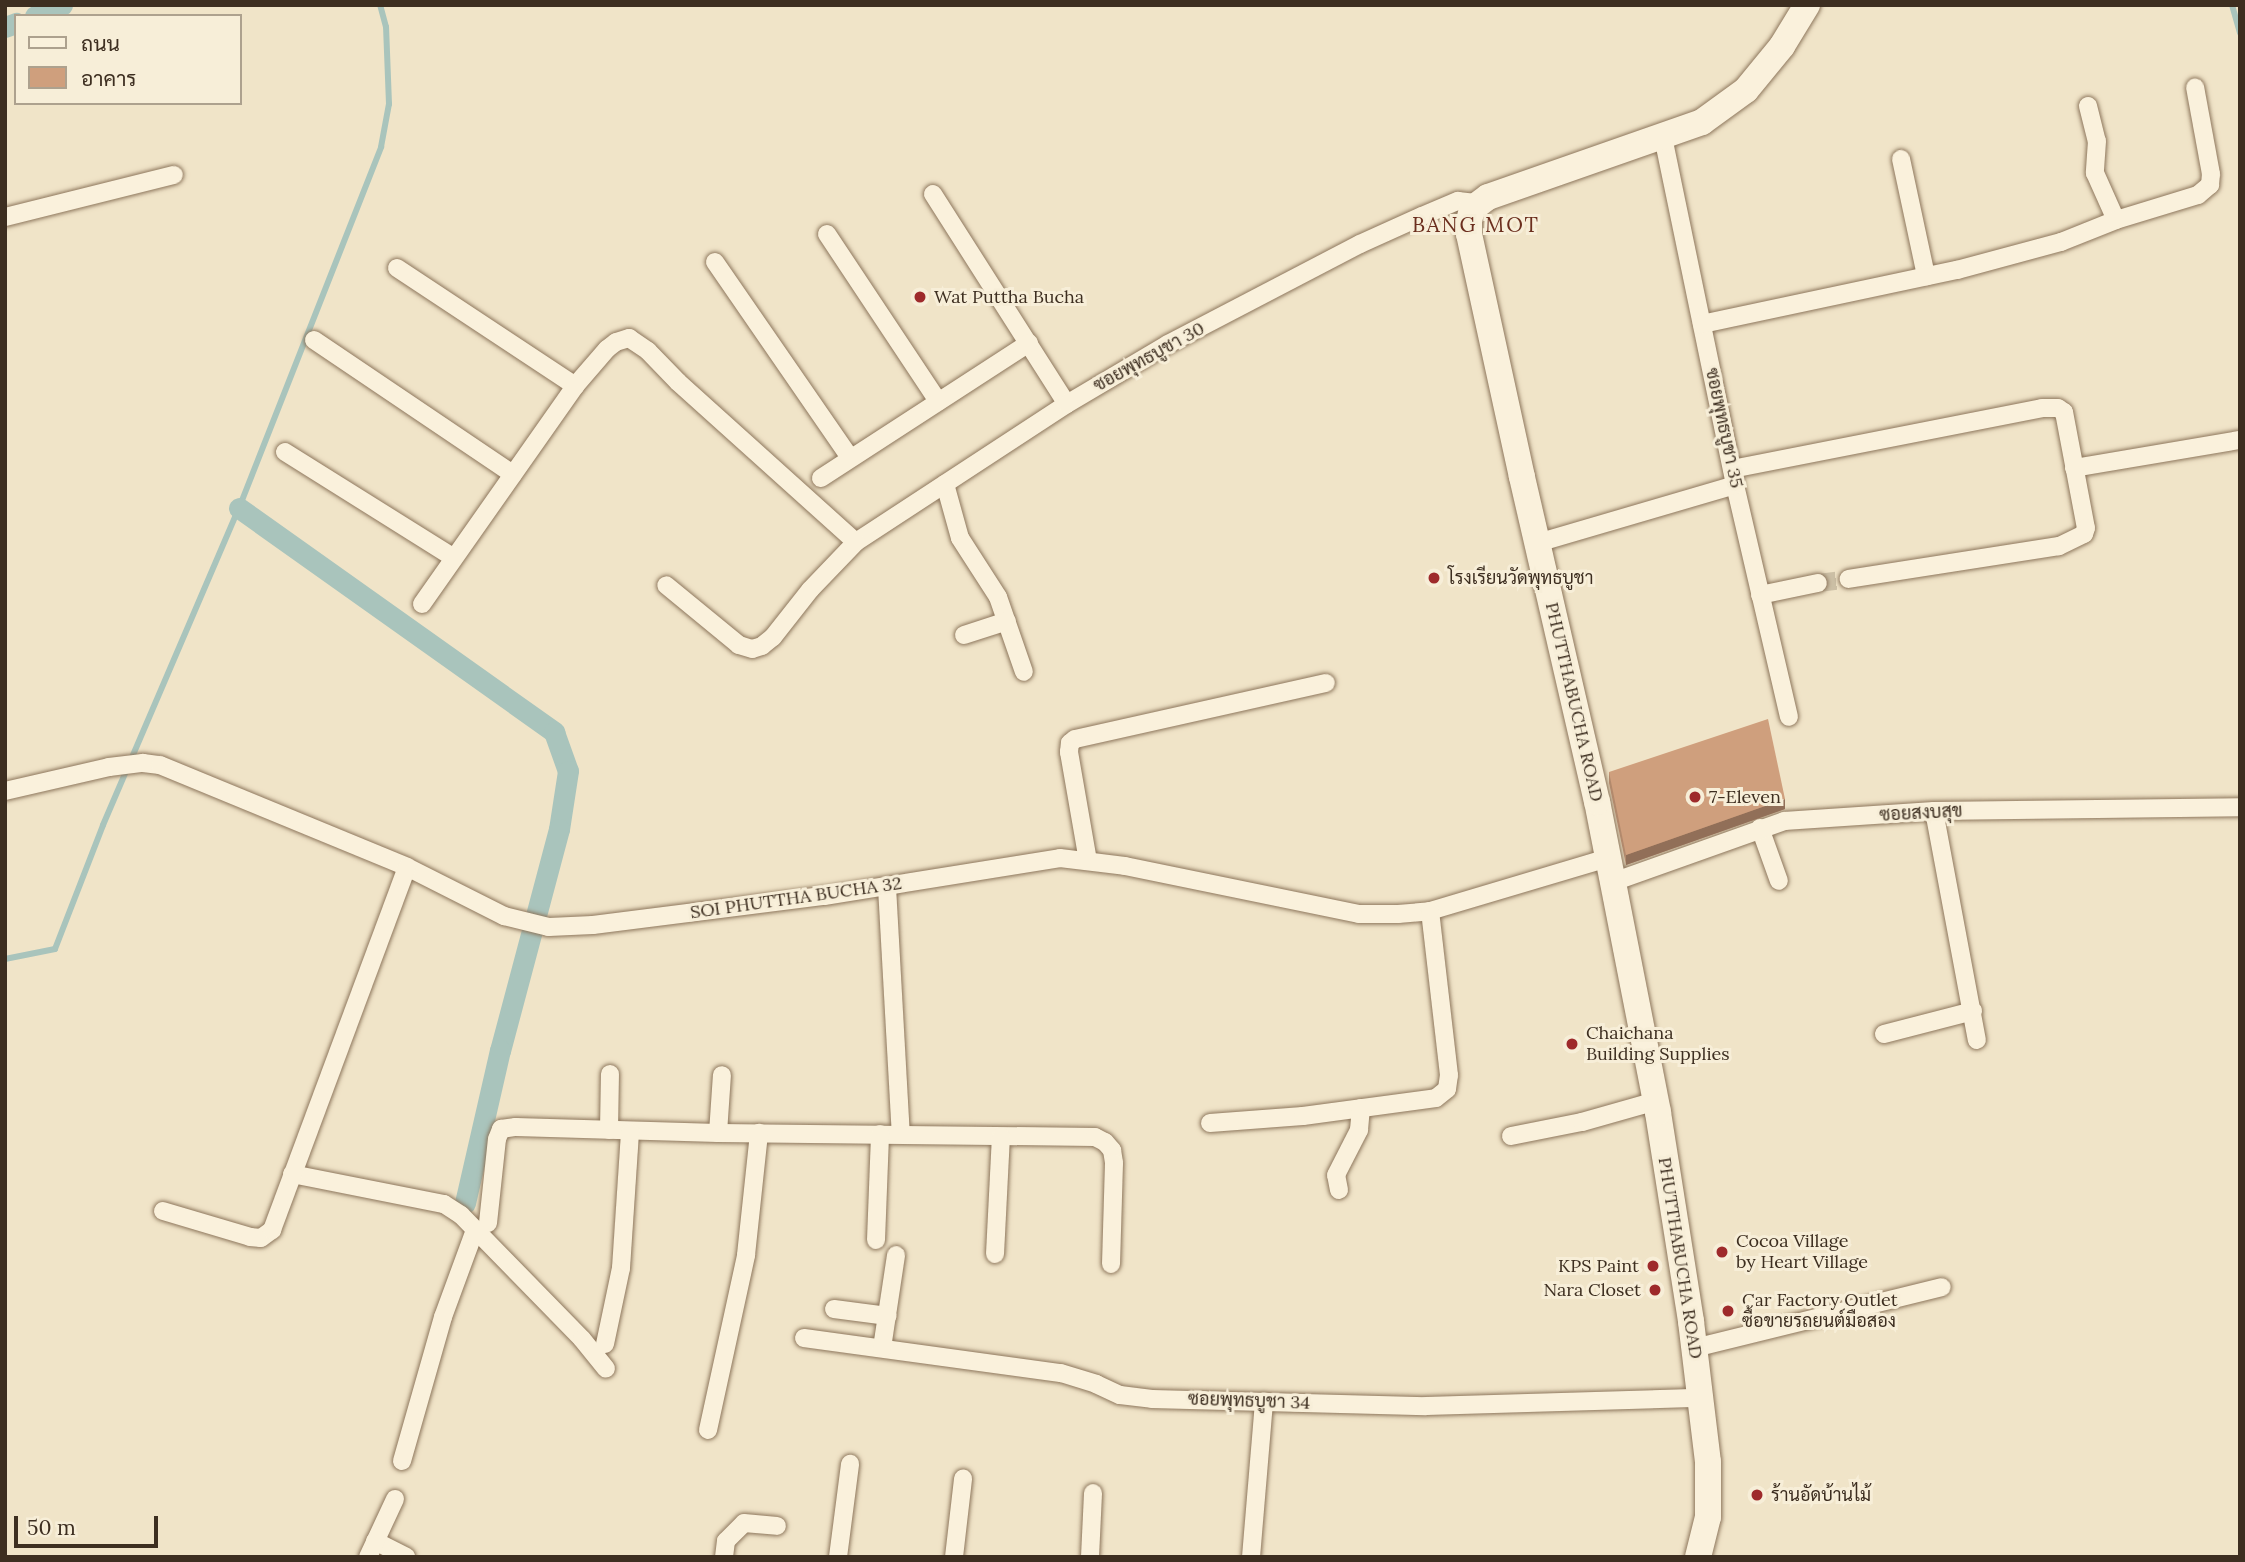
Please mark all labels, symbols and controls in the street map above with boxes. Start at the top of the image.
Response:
legend [14,14,242,105]
text: ถนน [81,30,120,57]
text: อาคาร [81,65,137,92]
district label: BANG MOT [1413,212,1539,238]
place label: Wat Puttha Bucha [934,286,1084,308]
marker: Wat Puttha Bucha [912,289,928,305]
street label: ซอยพุทธบูชา 30 [1090,318,1208,396]
street label: ซอยพุทธบูชา 35 [1701,366,1747,490]
place label: โรงเรียนวัดพุทธบูชา [1448,567,1593,589]
marker: โรงเรียนวัดพุทธบูชา [1426,570,1442,586]
street label: PHUTTHABUCHA ROAD [1541,600,1607,804]
place label: 7-Eleven [1709,786,1781,808]
marker: 7-Eleven [1687,789,1703,805]
street label: ซอยสงบสุข [1879,800,1963,826]
street label: SOI PHUTTHA BUCHA 32 [689,872,903,924]
place label: Chaichana Building Supplies [1586,1023,1730,1066]
marker: Chaichana Building Supplies [1564,1036,1580,1052]
street label: PHUTTHABUCHA ROAD [1653,1156,1707,1360]
place label: Cocoa Village by Heart Village [1736,1231,1868,1274]
marker: Cocoa Village by Heart Village [1714,1244,1730,1260]
place label: KPS Paint [1558,1255,1639,1277]
marker: KPS Paint [1645,1258,1661,1274]
place label: Nara Closet [1543,1279,1641,1301]
marker: Nara Closet [1647,1282,1663,1298]
place label: Car Factory Outlet ซื้อขายรถยนต์มือสอง [1742,1290,1898,1332]
marker: Car Factory Outlet ซื้อขายรถยนต์มือสอง [1720,1303,1736,1319]
street label: ซอยพุทธบูชา 34 [1188,1388,1310,1414]
place label: ร้านอัดบ้านไม้ [1771,1484,1871,1506]
marker: ร้านอัดบ้านไม้ [1749,1487,1765,1503]
scale bar [18,1502,161,1546]
text: 50 m [27,1514,76,1541]

